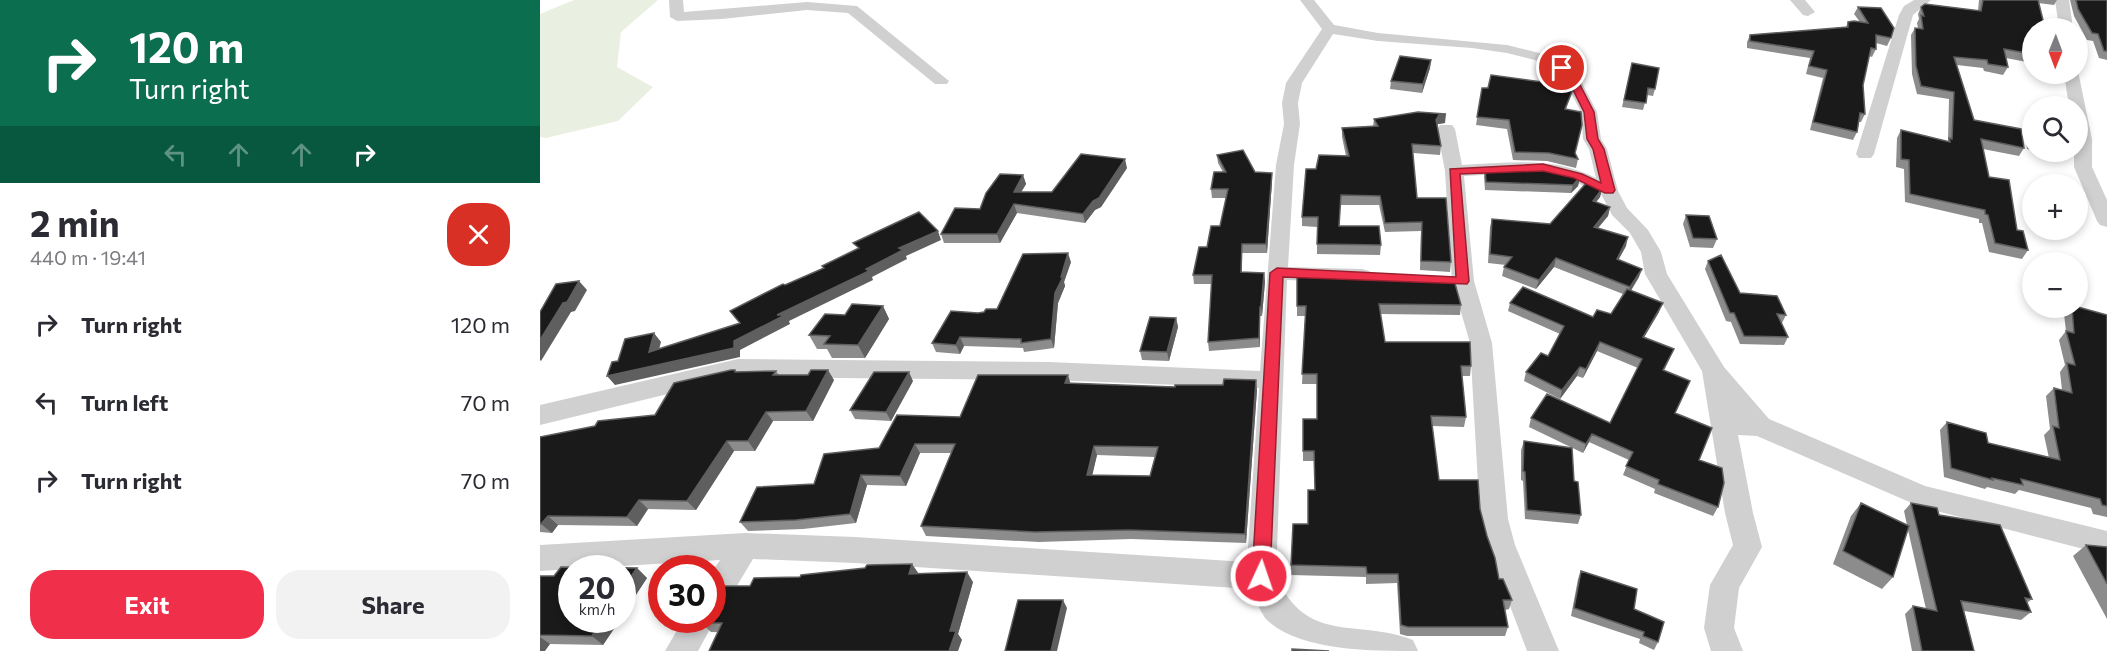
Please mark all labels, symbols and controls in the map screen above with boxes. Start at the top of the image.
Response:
north arrow [2022,18,2088,84]
map controls [2022,18,2088,318]
text: 120 m [129,20,244,72]
icon: right [30,24,108,102]
pin [1536,42,1587,93]
icon: arrive [1545,51,1578,84]
text: Turn right [129,72,249,105]
button: search [2022,96,2088,162]
icon: left [159,138,192,171]
icon: ahead [222,138,255,171]
icon: ahead [285,138,318,171]
icon: right [348,138,381,171]
button: + [2022,174,2088,240]
text: 2 min [30,200,120,244]
button: close [447,203,510,266]
text: 440 m · 19:41 [30,245,146,269]
button: − [2022,252,2088,318]
icon: right [30,308,63,341]
text: Turn right [81,311,182,338]
text: 120 m [451,311,510,338]
icon: left [30,386,63,419]
text: Turn left [81,389,168,416]
text: 70 m [461,389,510,416]
icon: right [30,464,63,497]
text: Turn right [81,467,182,494]
text: 70 m [461,467,510,494]
position arrow [1229,544,1293,608]
speed limit sign: 30 [648,555,726,633]
text: 20 [579,568,615,605]
button: Exit [30,570,264,639]
button: Share [276,570,510,639]
text: km/h [579,600,615,618]

